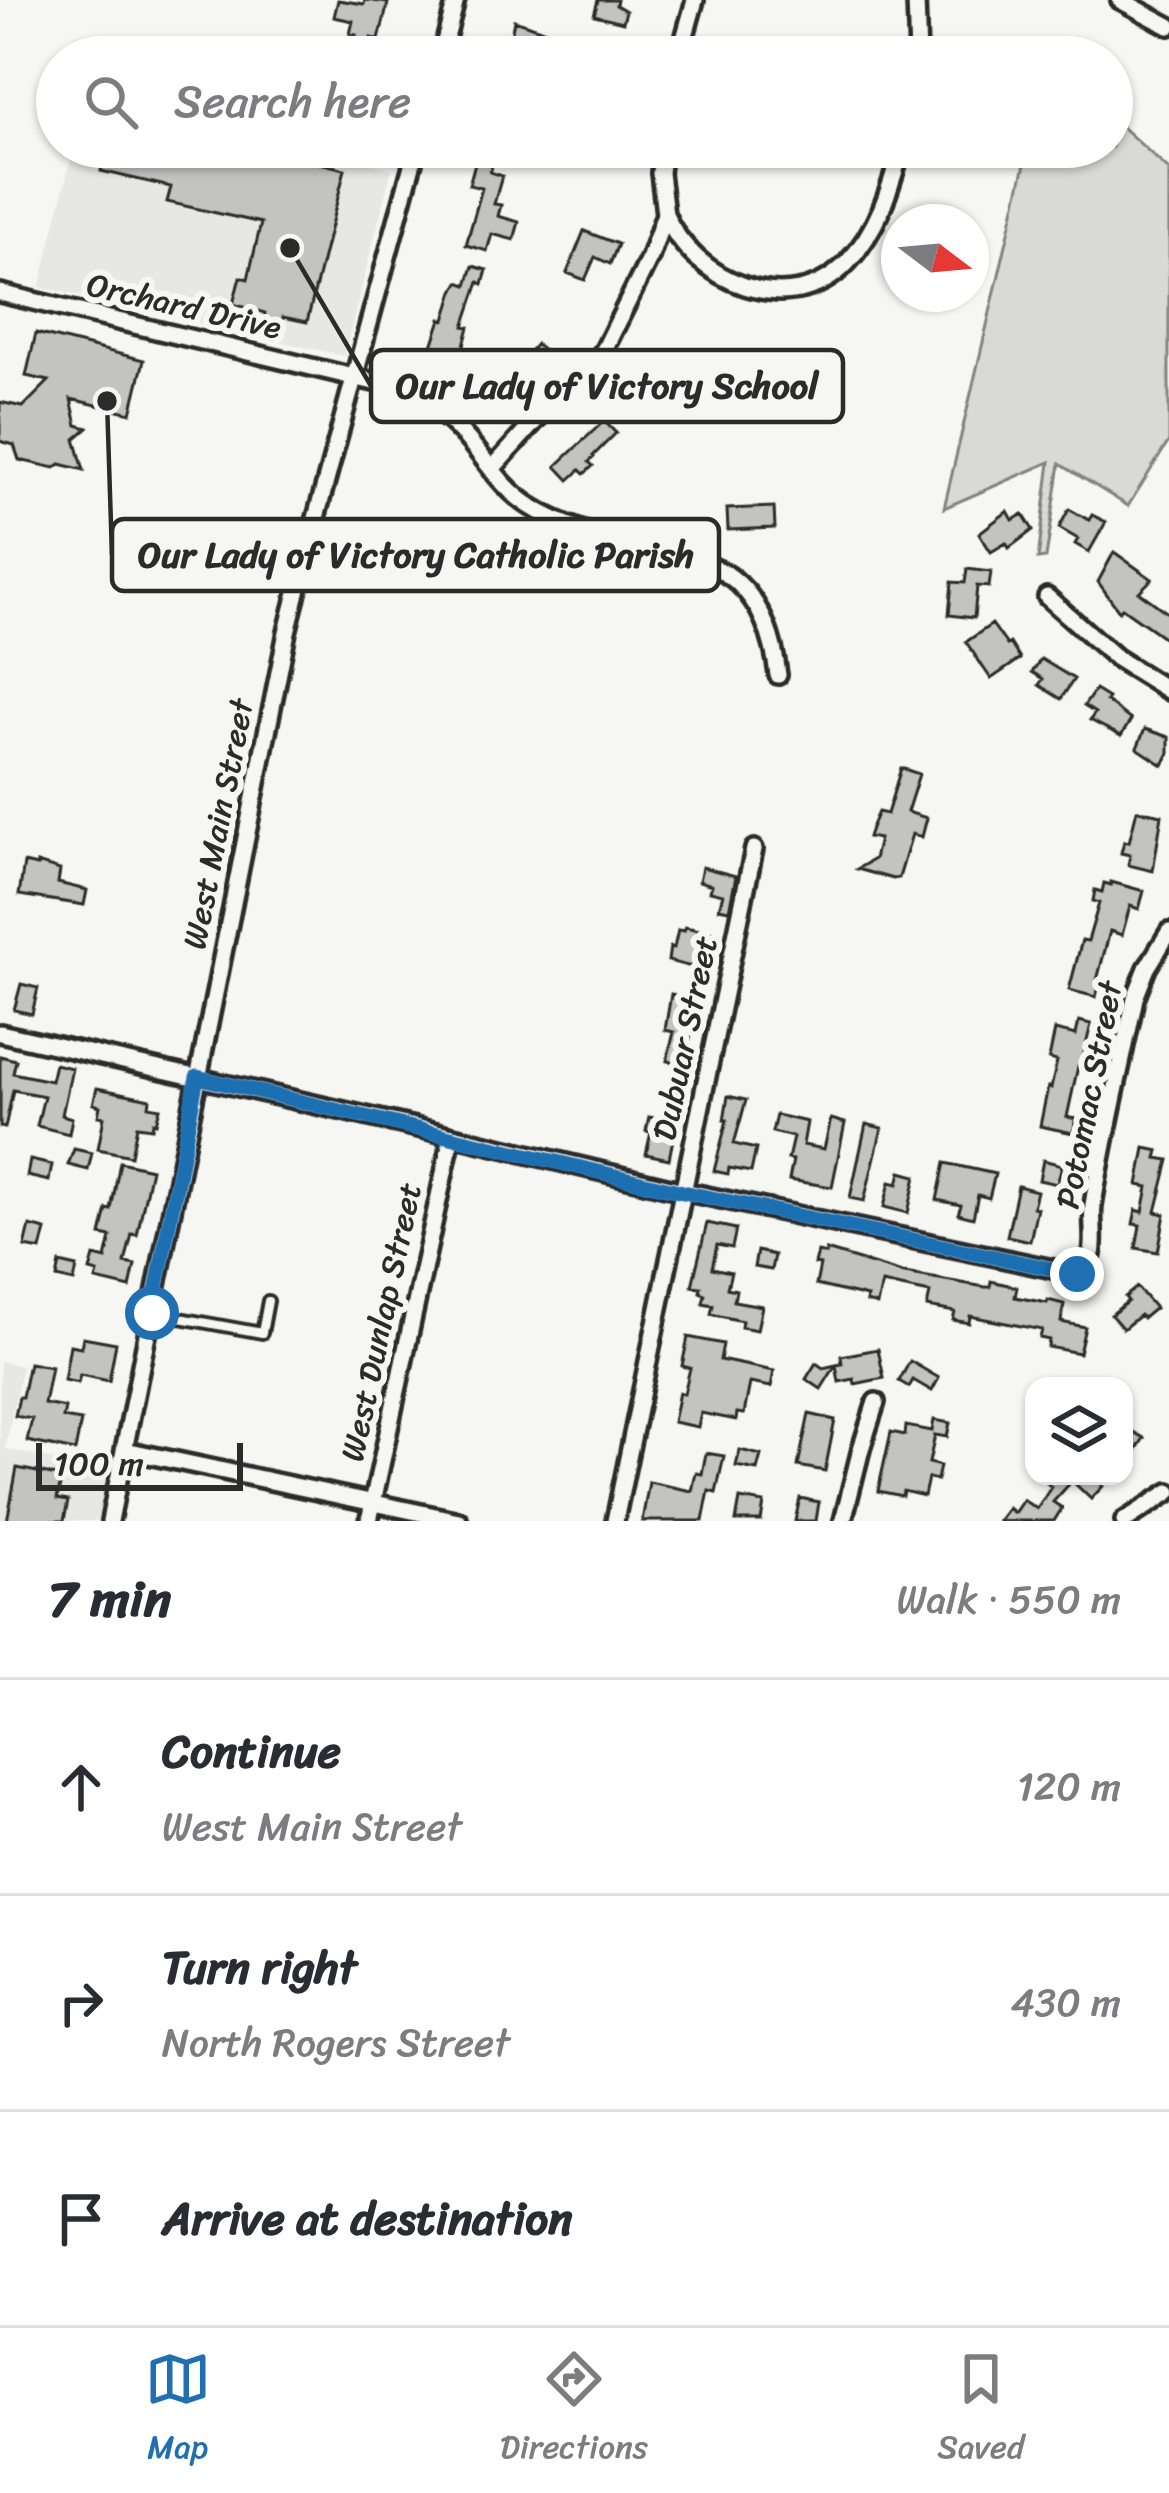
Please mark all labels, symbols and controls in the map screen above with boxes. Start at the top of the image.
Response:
search box [36,36,1133,168]
text: Search here [174,62,411,142]
icon: search [78,69,144,135]
north arrow [881,204,989,312]
street label: Orchard Drive [81,255,287,357]
callout: Our Lady of Victory School [371,350,843,422]
text: Our Lady of Victory School [396,354,820,418]
callout: Our Lady of Victory Catholic Parish [112,519,719,591]
text: Our Lady of Victory Catholic Parish [138,523,694,587]
street label: West Main Street [165,692,271,954]
street label: Dubuar Street [635,930,735,1146]
street label: Potomac Street [1039,975,1140,1214]
street label: West Dunlap Street [323,1177,439,1467]
route end [1050,1247,1104,1301]
route start [125,1286,179,1340]
map controls [1025,1377,1133,1485]
button: layers [1025,1377,1133,1485]
text: 100 m [54,1435,144,1493]
scale bar [36,1437,243,1490]
text: 7 min [48,1554,171,1644]
text: Walk · 550 m [896,1565,1121,1634]
text: Continue [162,1712,341,1792]
text: 120 m [1017,1752,1121,1821]
icon: ahead [48,1754,114,1820]
text: West Main Street [162,1792,462,1861]
text: Turn right [162,1928,357,2008]
text: 430 m [1010,1968,1121,2037]
icon: right [48,1970,114,2036]
text: North Rogers Street [162,2008,510,2077]
text: Arrive at destination [162,2179,572,2259]
icon: arrive [48,2186,114,2252]
tab: Map [145,2346,211,2476]
tab: Directions [500,2346,648,2476]
tab: Saved [937,2346,1024,2476]

